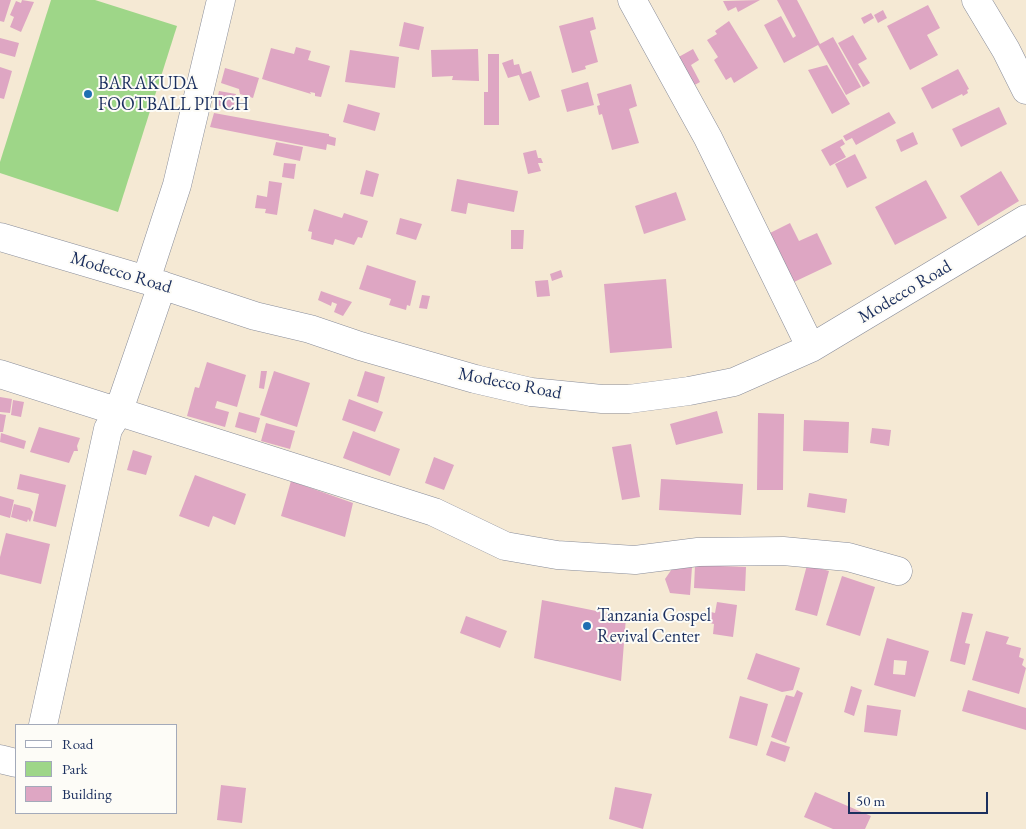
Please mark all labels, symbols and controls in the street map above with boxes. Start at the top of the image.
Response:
place label: BARAKUDA FOOTBALL PITCH [98,73,249,116]
marker: BARAKUDA FOOTBALL PITCH [82,88,94,100]
street label: Modecco Road [68,247,174,299]
street label: Modecco Road [855,256,955,328]
street label: Modecco Road [456,363,564,405]
place label: Tanzania Gospel Revival Center [597,605,711,648]
marker: Tanzania Gospel Revival Center [581,620,593,632]
legend [15,724,178,814]
text: Road [62,734,93,753]
text: Park [62,759,88,778]
scale bar [851,782,991,814]
text: Building [62,784,112,803]
text: 50 m [856,791,885,810]

